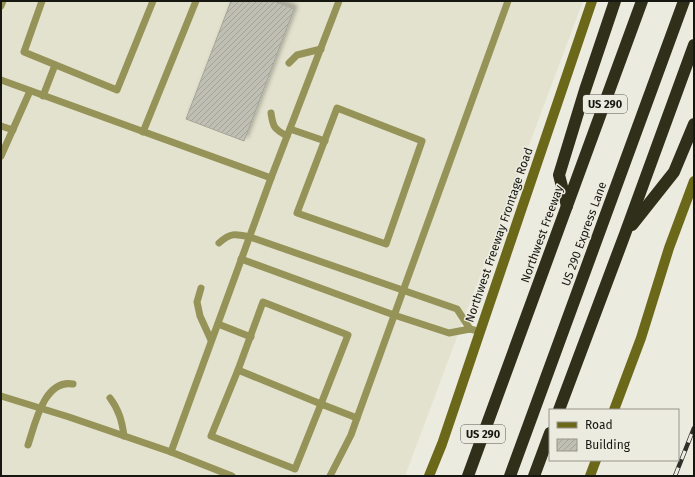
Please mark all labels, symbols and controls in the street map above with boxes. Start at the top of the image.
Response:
road number: US 290 [583,95,627,113]
street label: Northwest Freeway Frontage Road [462,146,536,324]
street label: US 290 Express Lane [559,180,609,288]
street label: Northwest Freeway [518,183,566,285]
legend [549,409,679,461]
text: Road [585,418,613,432]
road number: US 290 [461,425,505,443]
text: Building [585,438,631,452]

